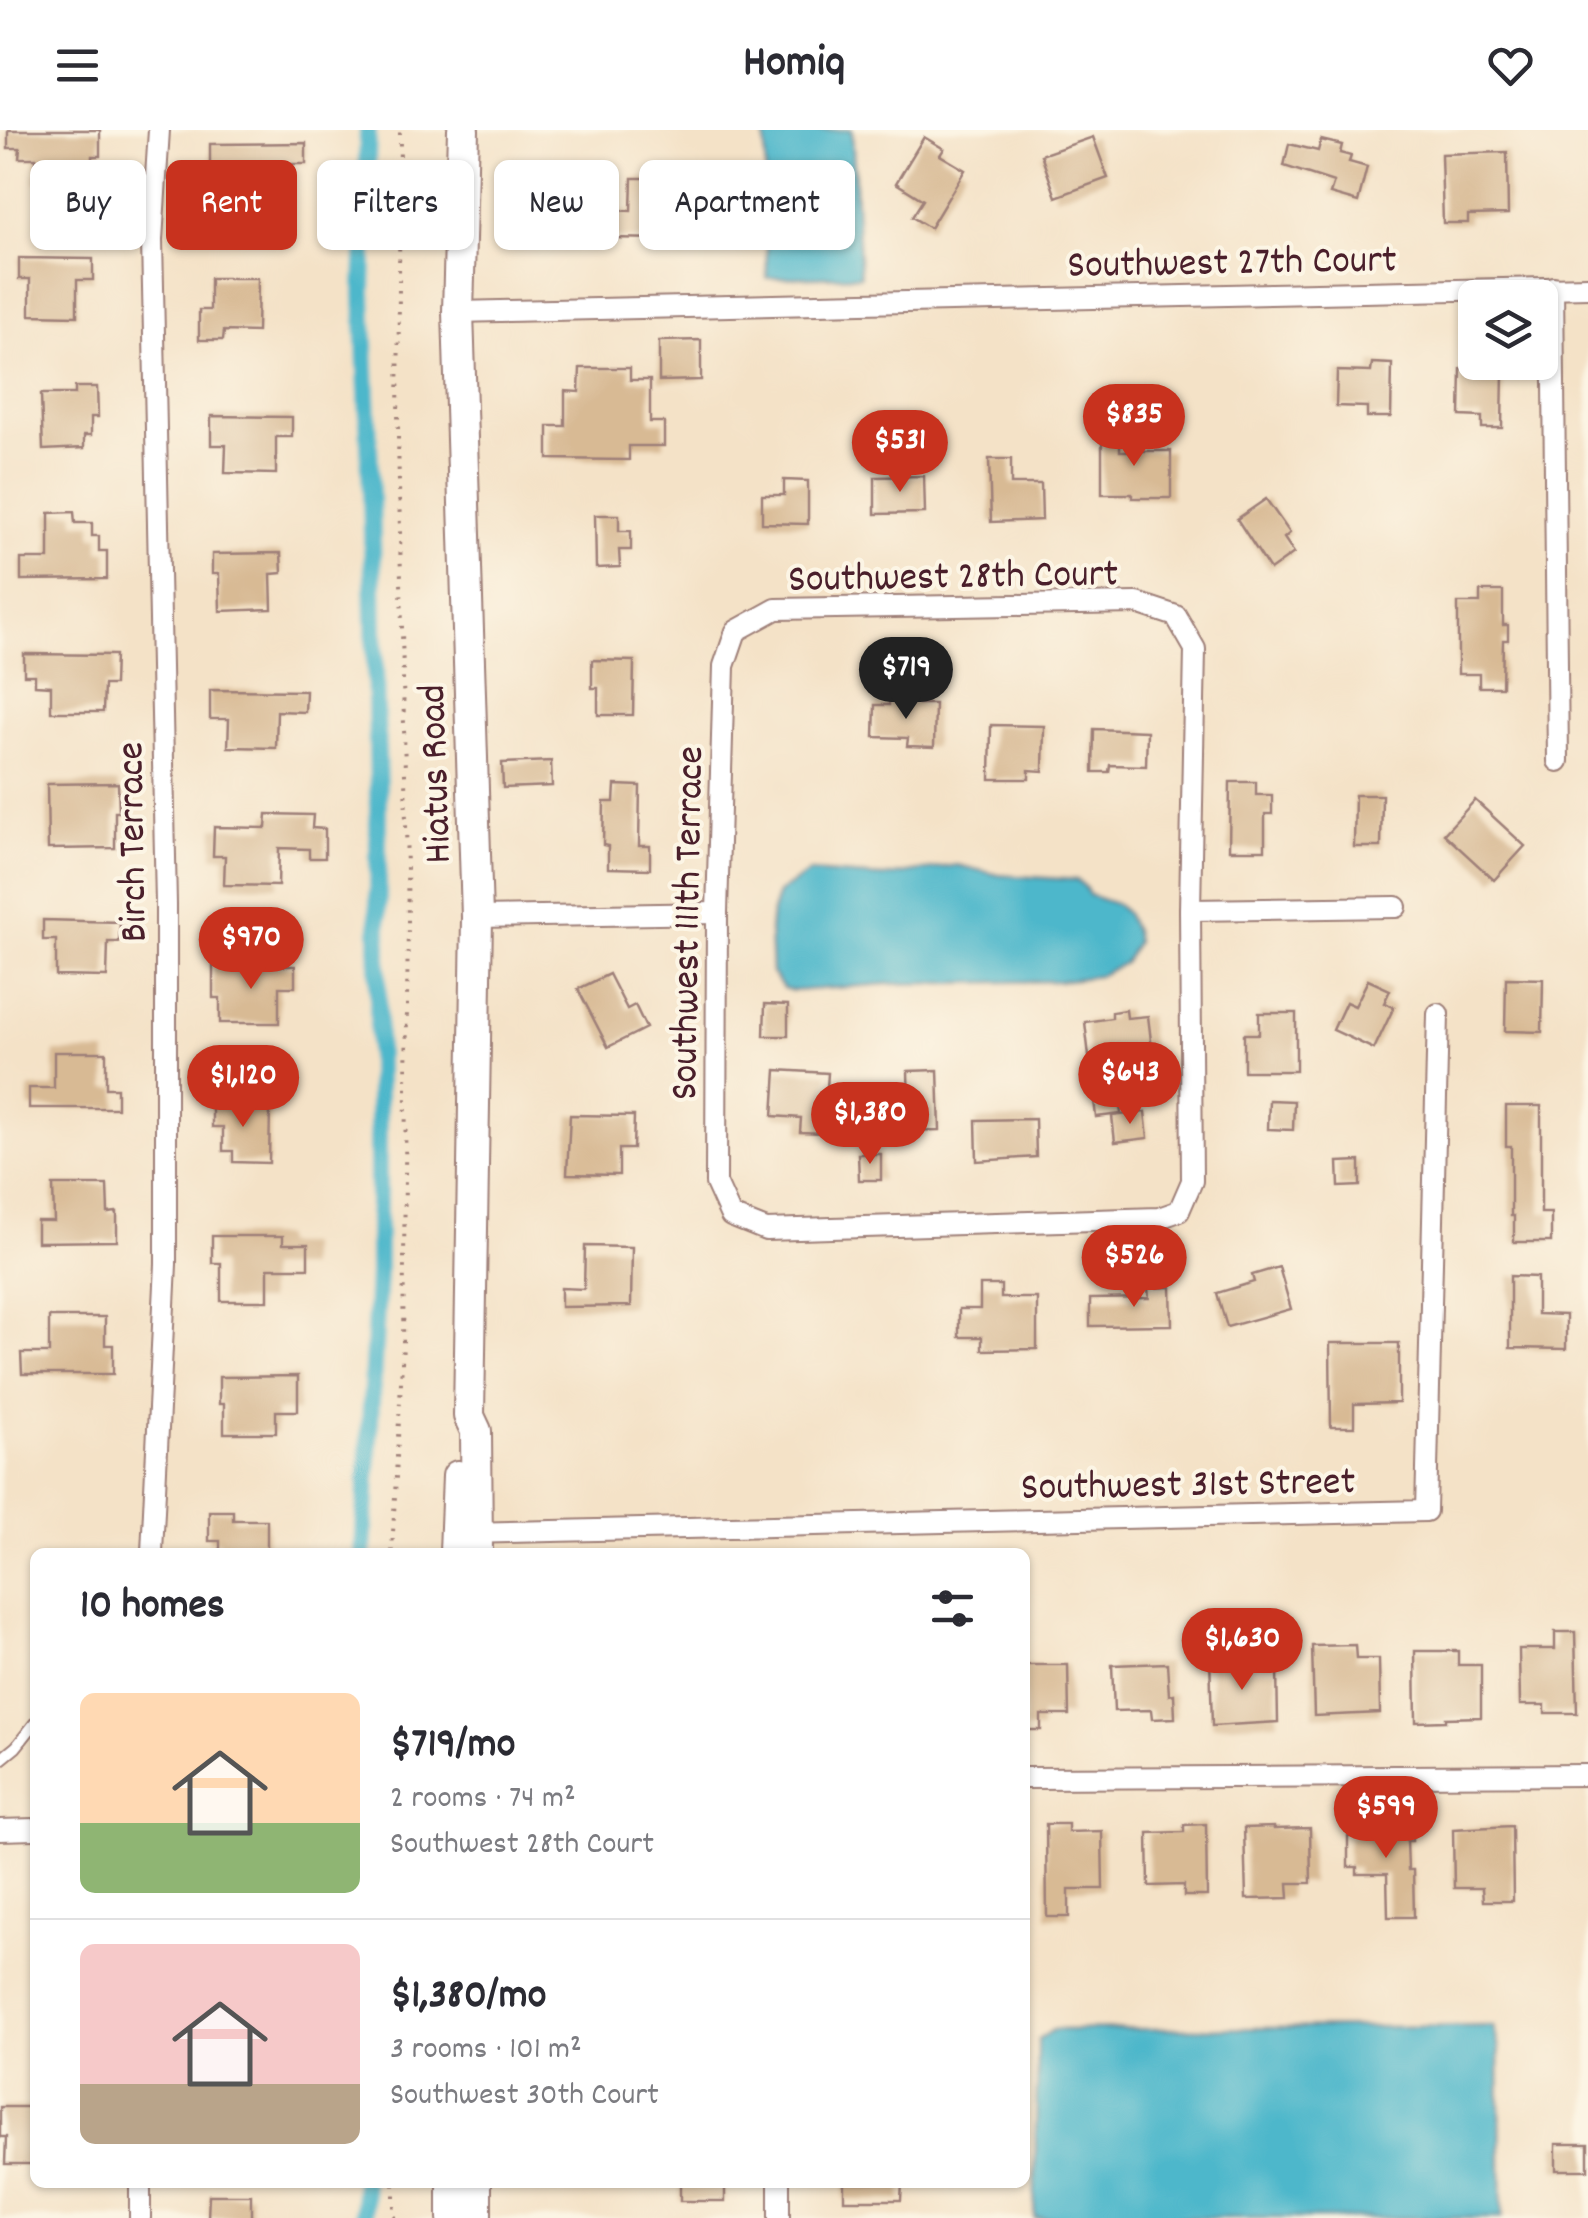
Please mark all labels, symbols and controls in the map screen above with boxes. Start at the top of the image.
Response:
text: Homiq [743,33,845,97]
icon: menu [50,38,105,93]
icon: heart [1483,38,1538,93]
chip: Buy [30,160,146,250]
chip: Rent [166,160,297,250]
chip: Filters [317,160,474,250]
chip: New [494,160,619,250]
chip: Apartment [639,160,855,250]
street label: Southwest 27th Court [1067,234,1397,297]
map controls [1458,280,1558,380]
button: layers [1458,280,1558,380]
pin: $835 [1075,384,1193,469]
text: $835 [1105,393,1163,439]
pin: $531 [841,410,959,495]
text: $531 [874,419,926,465]
street label: Southwest 28th Court [788,548,1119,611]
pin: $719 [847,637,965,722]
text: $719 [881,646,931,692]
street label: Hiatus Road [407,683,470,864]
street label: Birch Terrace [105,741,166,943]
street label: Southwest 111th Terrace [659,746,722,1101]
pin: $970 [192,907,310,992]
text: $970 [221,916,281,962]
pin: $643 [1071,1042,1189,1127]
pin: $1,120 [162,1045,324,1130]
text: $643 [1100,1051,1160,1097]
text: $1,120 [209,1054,277,1100]
pin: $1,380 [789,1082,951,1167]
text: $1,380 [833,1091,907,1137]
pin: $526 [1075,1225,1193,1310]
text: $526 [1104,1234,1164,1280]
street label: Southwest 31st Street [1020,1456,1356,1519]
text: 10 homes [80,1578,225,1638]
icon: filters [925,1581,980,1636]
pin: $1,630 [1161,1608,1323,1693]
text: $1,630 [1204,1617,1280,1663]
text: $719/mo [390,1717,515,1777]
icon: home [160,1733,280,1853]
pin: $599 [1327,1776,1445,1861]
text: 2 rooms · 74 m² [390,1777,576,1823]
text: $599 [1356,1785,1416,1831]
text: Southwest 28th Court [390,1823,654,1869]
text: $1,380/mo [390,1968,546,2028]
icon: home [160,1984,280,2104]
text: 3 rooms · 101 m² [390,2028,582,2074]
text: Southwest 30th Court [390,2074,659,2120]

